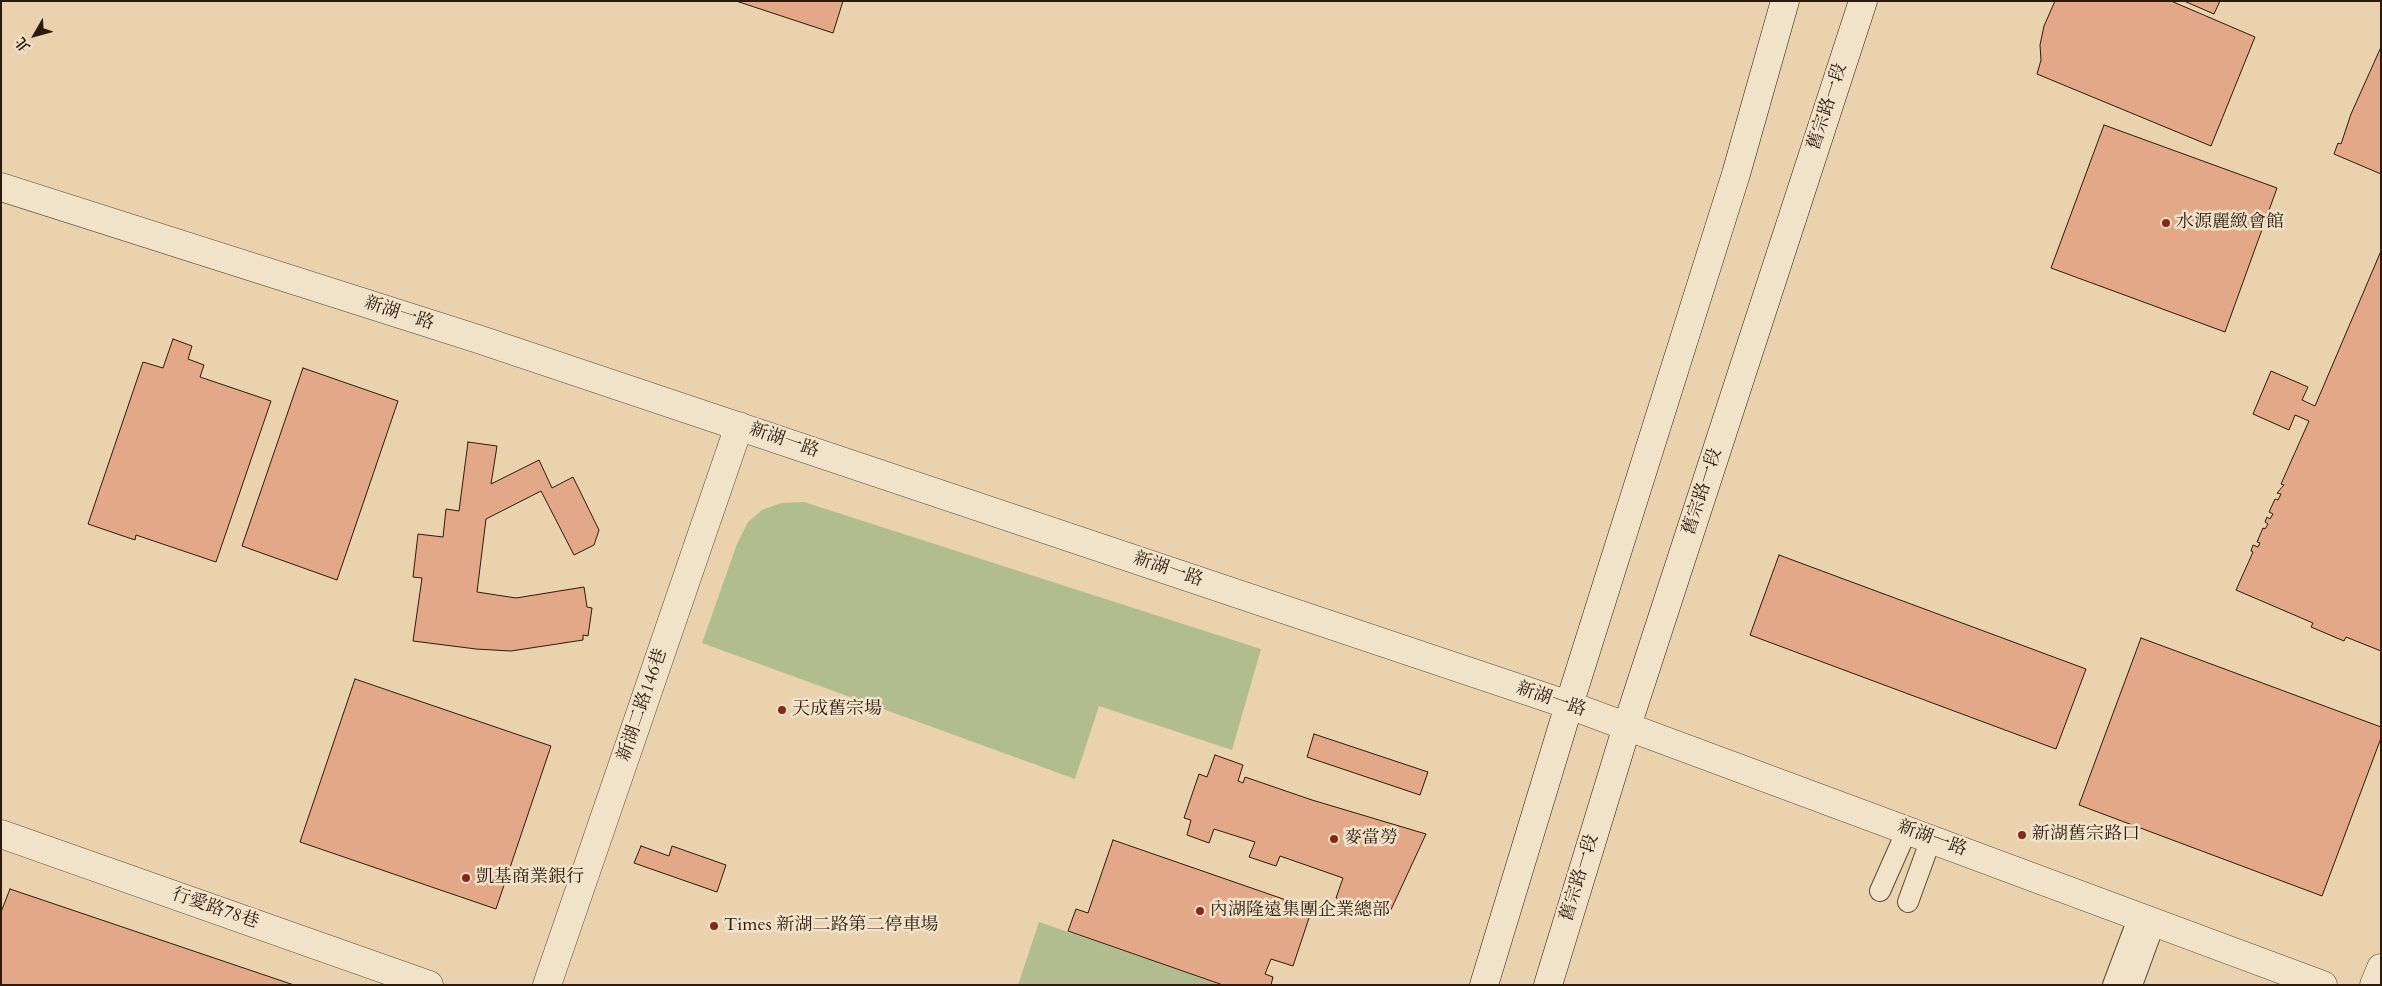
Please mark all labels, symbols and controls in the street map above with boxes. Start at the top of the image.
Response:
north arrow [10,10,60,60]
text: 北 [11,33,35,56]
street label: 舊宗路一段 [1804,61,1852,153]
place label: 水源麗緻會館 [2176,212,2284,234]
marker: 水源麗緻會館 [2160,217,2172,229]
street label: 新湖一路 [361,293,437,335]
street label: 新湖一路 [746,419,822,463]
street label: 舊宗路一段 [1679,446,1727,538]
street label: 新湖一路 [1130,548,1206,592]
street label: 新湖二路146巷 [614,646,672,764]
street label: 新湖一路 [1513,678,1589,722]
place label: 天成舊宗場 [792,699,882,721]
marker: 天成舊宗場 [776,704,788,716]
street label: 新湖一路 [1894,817,1970,861]
place label: 新湖舊宗路口 [2032,824,2140,846]
place label: 麥當勞 [1344,828,1398,850]
marker: 新湖舊宗路口 [2016,829,2028,841]
street label: 舊宗路一段 [1557,832,1603,924]
marker: 麥當勞 [1328,833,1340,845]
place label: 凱基商業銀行 [476,867,584,889]
marker: 凱基商業銀行 [460,872,472,884]
street label: 行愛路78巷 [169,884,261,934]
place label: 內湖隆遠集團企業總部 [1210,900,1390,922]
marker: 內湖隆遠集團企業總部 [1194,905,1206,917]
place label: Times 新湖二路第二停車場 [724,915,939,937]
marker: Times 新湖二路第二停車場 [708,920,720,932]

